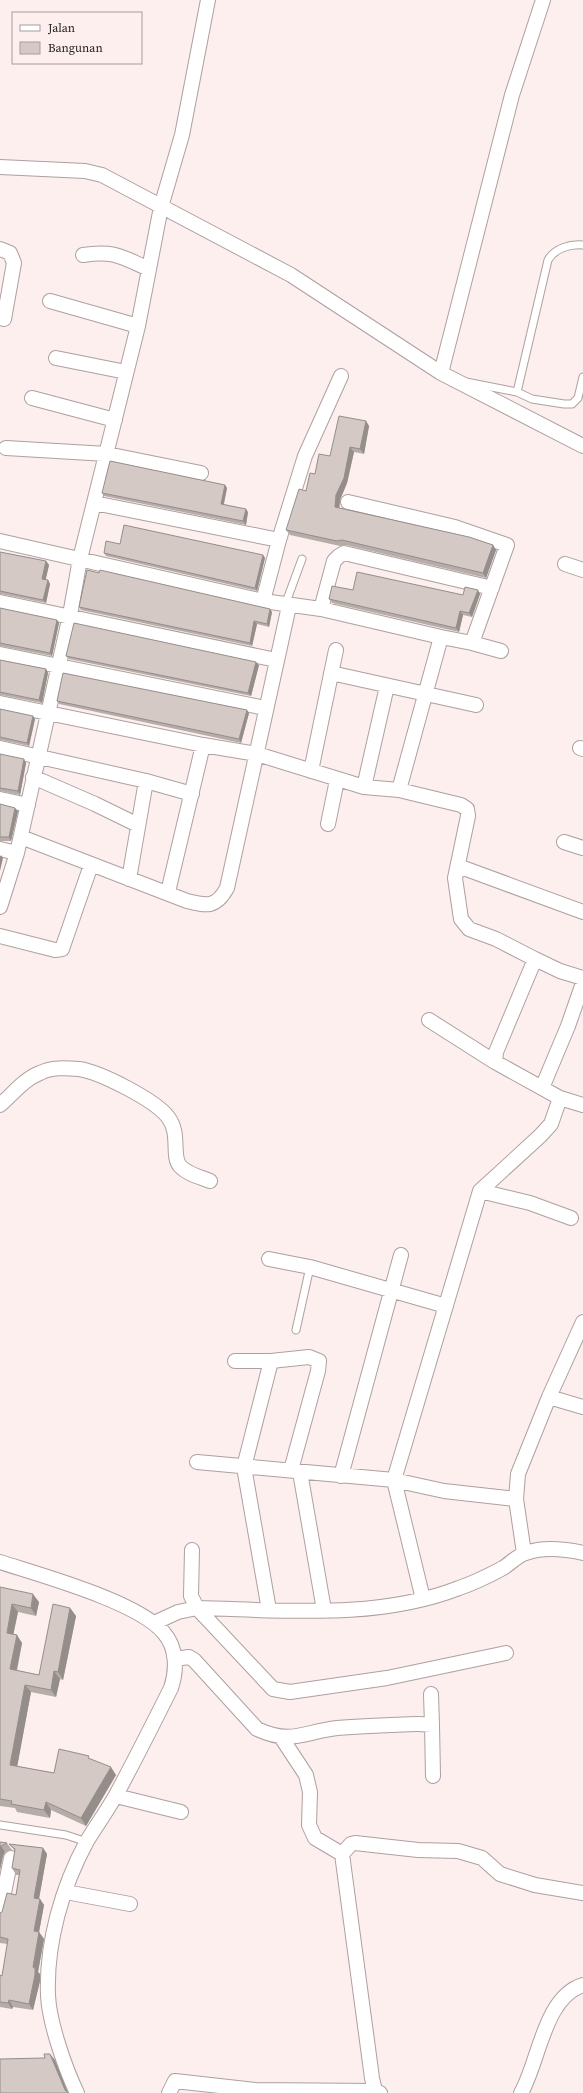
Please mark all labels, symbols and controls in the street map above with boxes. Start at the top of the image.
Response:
legend [12,12,142,64]
text: Jalan [47,20,75,36]
text: Bangunan [48,40,103,56]

